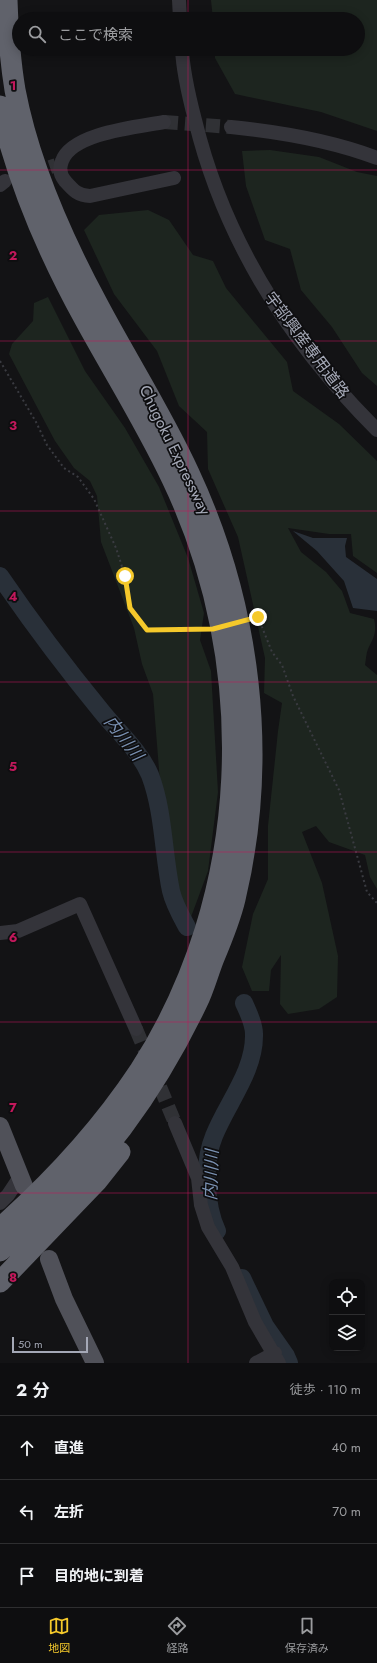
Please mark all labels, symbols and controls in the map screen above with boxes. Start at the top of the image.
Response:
search box [12,12,365,56]
icon: search [26,23,48,45]
text: ここで検索 [58,24,133,46]
text: 1 [10,76,16,95]
text: 2 [9,246,17,265]
street label: 宇部興産専用道路 [259,287,355,403]
street label: Chugoku Expressway [133,381,217,520]
text: 3 [9,416,17,435]
route start [116,567,134,585]
text: 4 [8,587,18,606]
route end [249,608,267,626]
water label: 内川川 [99,711,150,767]
text: 5 [9,757,17,776]
text: 6 [9,928,18,947]
text: 7 [9,1098,17,1117]
water label: 内川川 [198,1147,224,1201]
text: 8 [9,1268,17,1287]
map controls [329,1279,365,1351]
button: locate [329,1279,365,1315]
button: layers [329,1315,365,1351]
scale bar [12,1335,88,1354]
text: 50 m [18,1336,43,1352]
text: 2 分 [16,1378,49,1402]
text: 徒歩 · 110 m [290,1380,361,1399]
icon: ahead [16,1437,38,1459]
text: 直進 [54,1437,84,1459]
text: 40 m [332,1438,361,1457]
icon: left [16,1501,38,1523]
text: 左折 [54,1501,84,1523]
text: 70 m [332,1502,361,1521]
icon: arrive [16,1565,38,1587]
text: 目的地に到着 [54,1565,144,1587]
tab: 地図 [48,1615,70,1656]
tab: 経路 [166,1615,188,1656]
tab: 保存済み [285,1615,329,1656]

